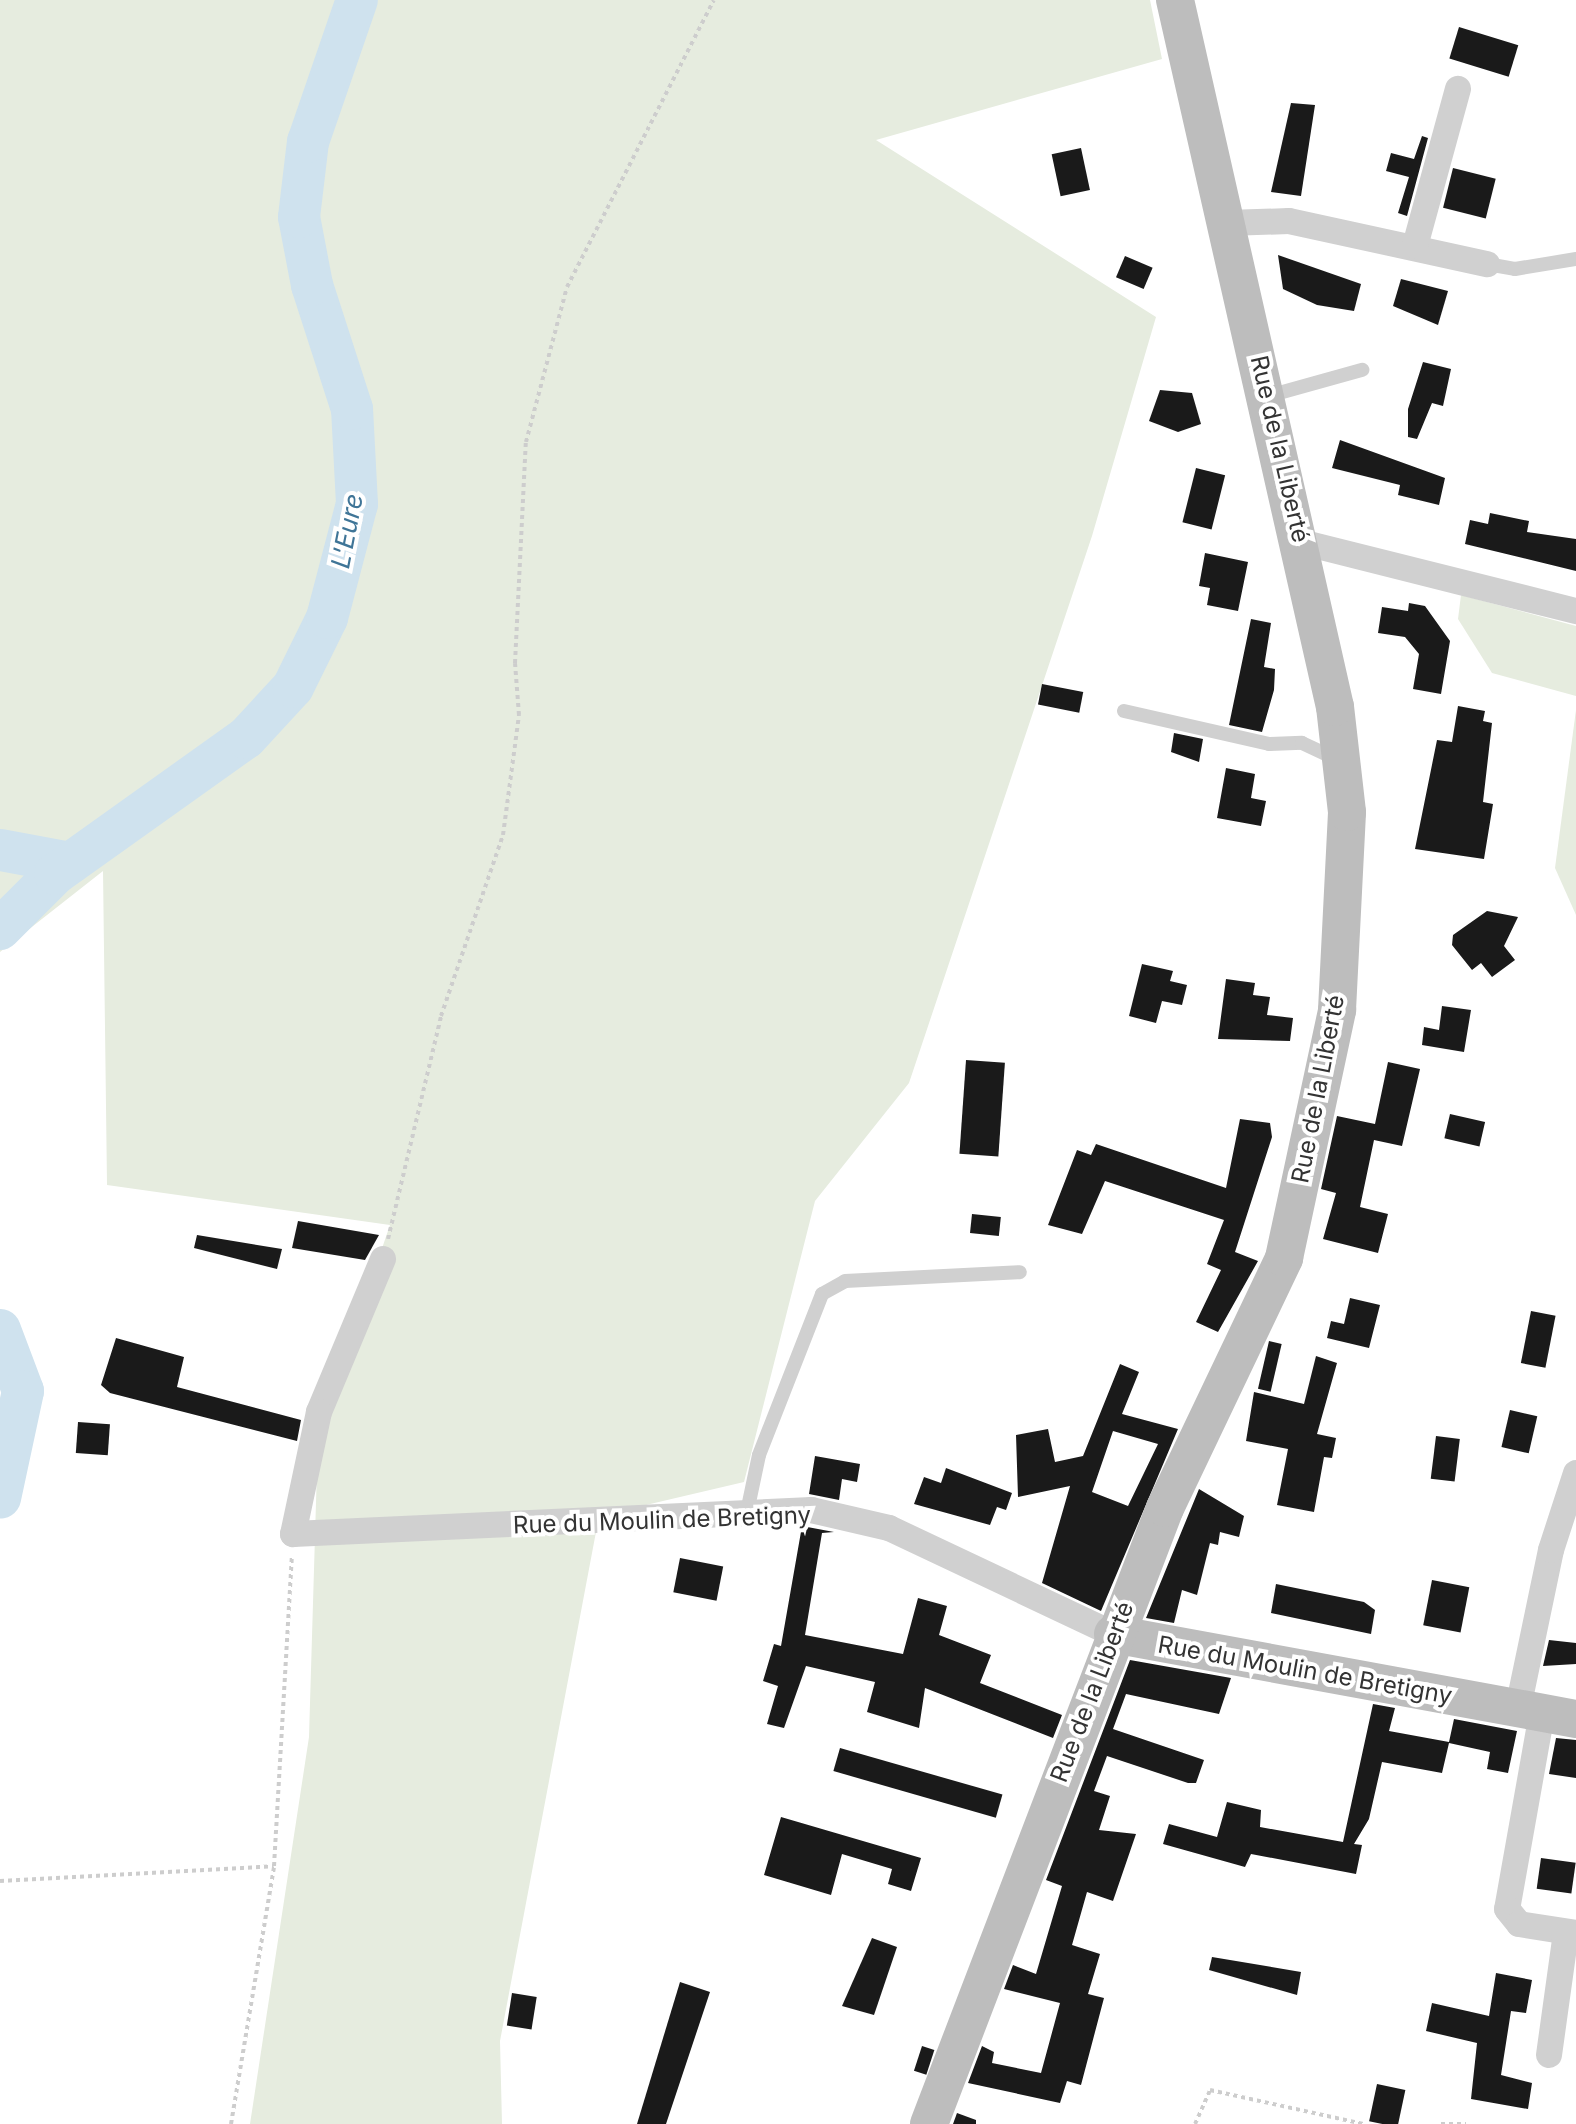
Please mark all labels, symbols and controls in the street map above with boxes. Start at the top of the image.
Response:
street label: Rue de la Liberté [1244,353,1316,545]
water label: L'Eure [324,491,370,571]
street label: Rue de la Liberté [1286,993,1350,1185]
street label: Rue du Moulin de Bretigny [512,1500,812,1540]
street label: Rue de la Liberté [1044,1598,1140,1786]
street label: Rue du Moulin de Bretigny [1156,1630,1454,1710]

